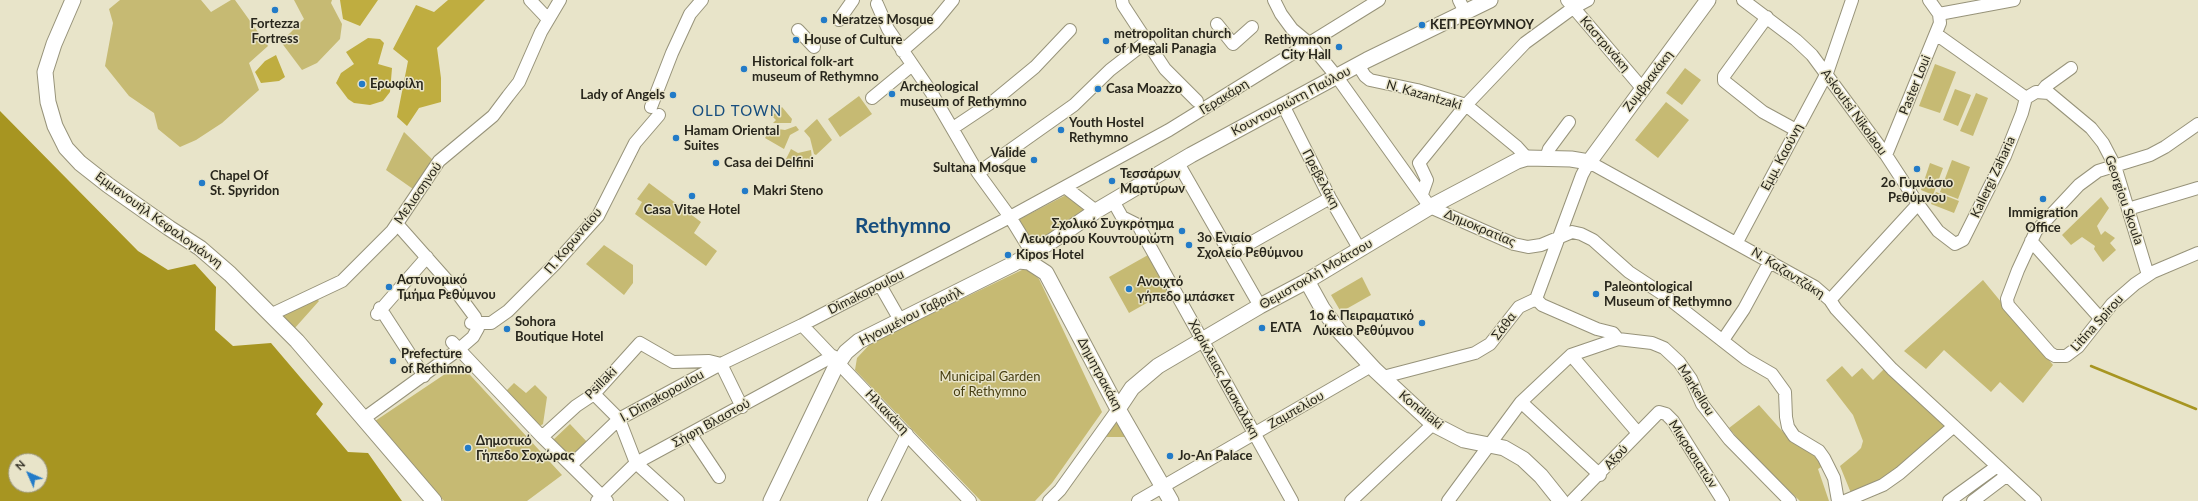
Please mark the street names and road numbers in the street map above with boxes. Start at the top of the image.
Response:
street label: Καστρινάκη [1577,13,1633,75]
street label: Ζυμβρακάκη [1620,47,1676,115]
street label: Paster Loui [1896,53,1934,117]
street label: Κουντουριώτη Παύλου [1229,63,1353,139]
street label: Askoutsi Nikolaou [1818,66,1890,158]
street label: Γερακάρη [1197,76,1251,118]
street label: N. Kazantzaki [1385,77,1463,113]
street label: Εμμ. Καούνη [1758,121,1806,193]
street label: Kallergi Zaharia [1967,134,2019,220]
street label: Πρεβελάκη [1299,147,1343,211]
street label: Georgiou Skoula [2101,153,2147,247]
street label: Μελισσηνού [391,159,445,227]
street label: Εμμανουήλ Κεφαλογιάννη [92,168,226,272]
street label: Π. Κορωναίου [541,205,605,277]
street label: Δημοκρατίας [1442,206,1518,250]
street label: Θεμιστοκλή Μοάτσου [1257,235,1375,313]
street label: Ν. Καζαντζάκη [1748,244,1828,302]
street label: Dimakopoulou [825,266,907,318]
street label: Ηγουμένου Γαβριήλ [856,283,966,349]
street label: Litina Spirou [2067,291,2127,355]
street label: Σάθα [1489,309,1519,343]
street label: Χαρίκλειας Δασκαλάκη [1185,317,1263,441]
street label: Δημητρακάκη [1074,335,1126,413]
street label: Markellou [1674,362,1718,418]
street label: Psillaki [582,364,620,402]
street label: I. Dimakopoulou [617,367,707,425]
street label: Ηλιακάκη [862,386,912,438]
street label: Kondilaki [1396,387,1446,433]
street label: Ζαμπελίου [1265,388,1327,432]
street label: Σήφη Βλαστού [669,395,753,451]
street label: Μικρασιατών [1665,417,1721,491]
street label: Αξού [1601,441,1631,473]

